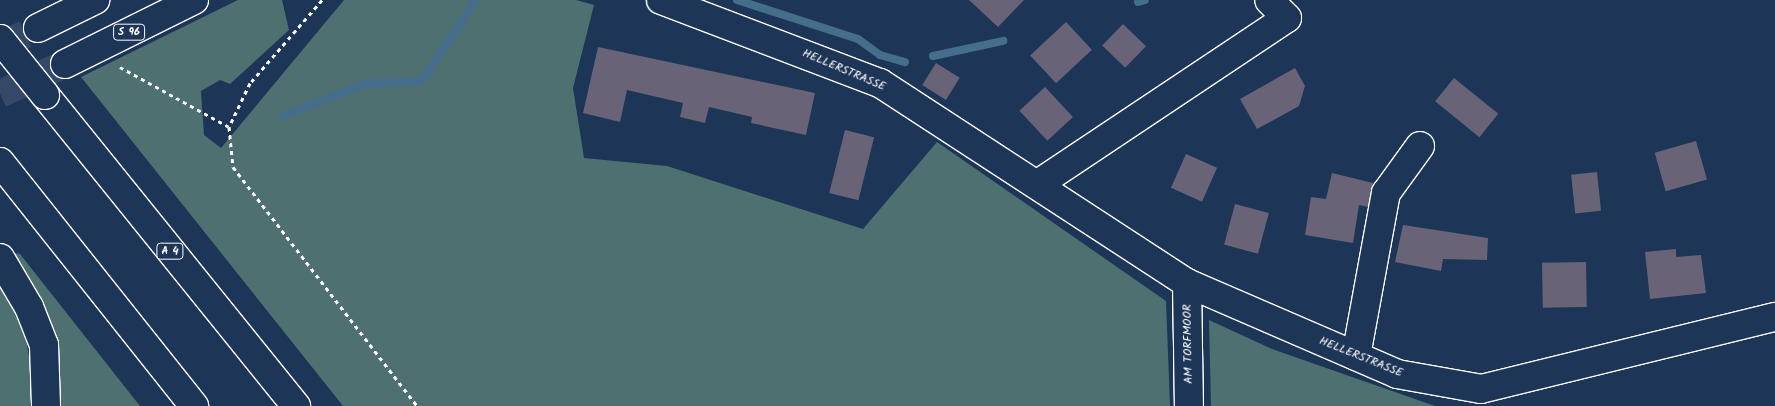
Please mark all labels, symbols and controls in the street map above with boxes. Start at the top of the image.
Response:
road number: S 96 [113,24,145,41]
street label: HELLERSTRASSE [800,46,888,94]
road number: A 4 [156,242,184,260]
street label: AM TORFMOOR [1180,304,1196,384]
street label: HELLERSTRASSE [1317,334,1405,380]

